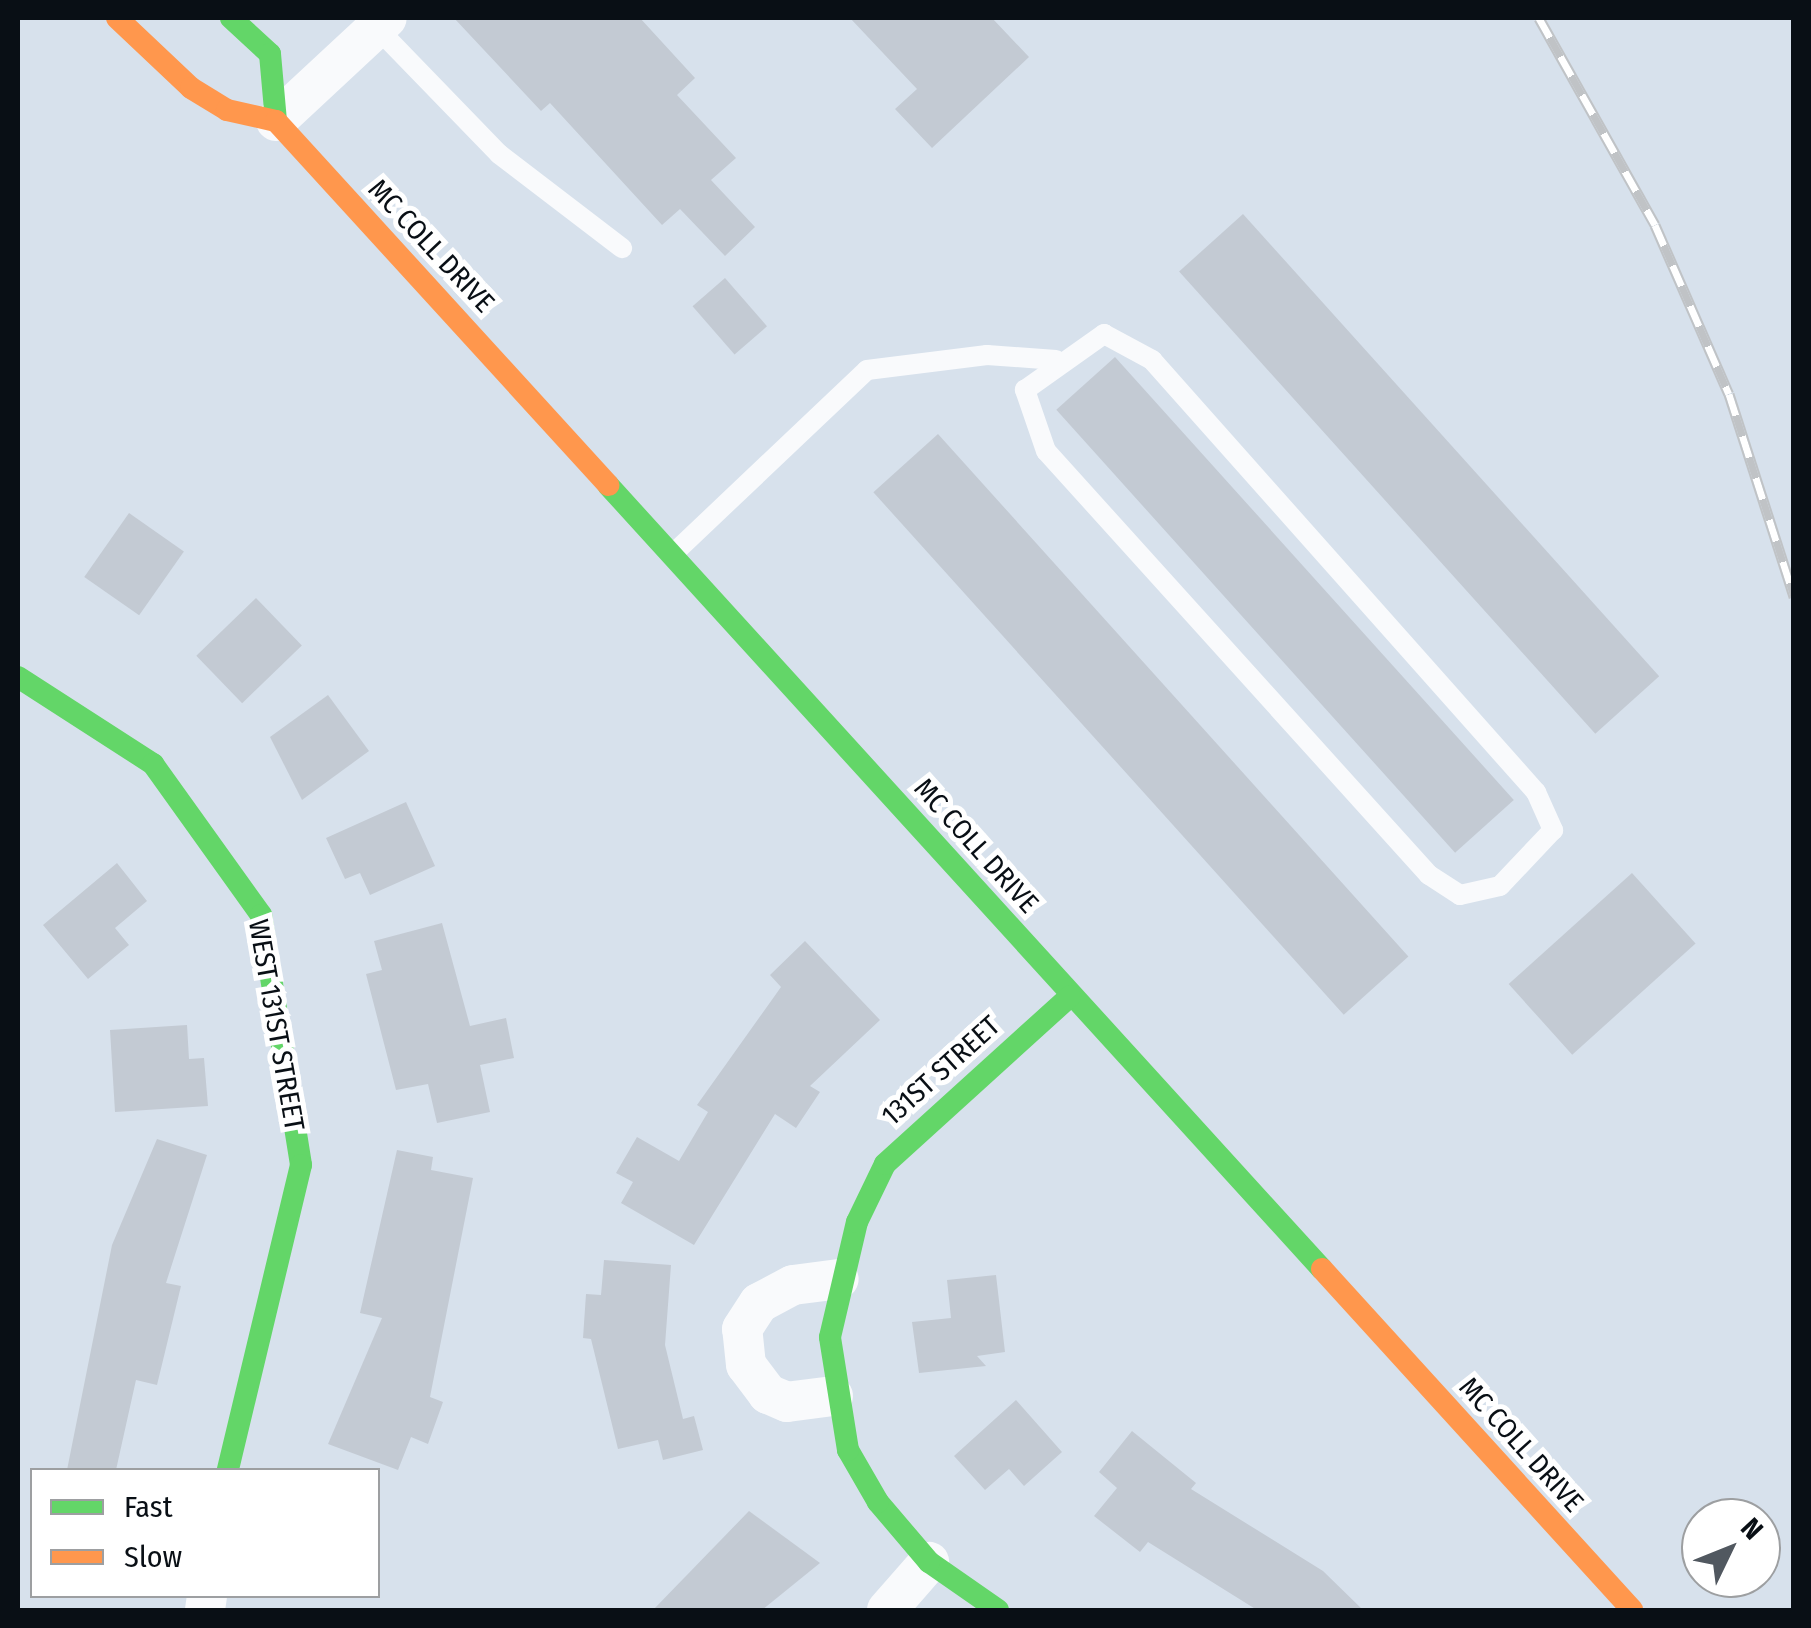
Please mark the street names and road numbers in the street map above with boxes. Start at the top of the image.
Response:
street label: MC COLL DRIVE [361,173,501,319]
street label: MC COLL DRIVE [907,772,1045,920]
street label: WEST 131ST STREET [241,917,311,1133]
street label: 131ST STREET [875,1009,1007,1133]
street label: MC COLL DRIVE [1452,1371,1590,1519]

